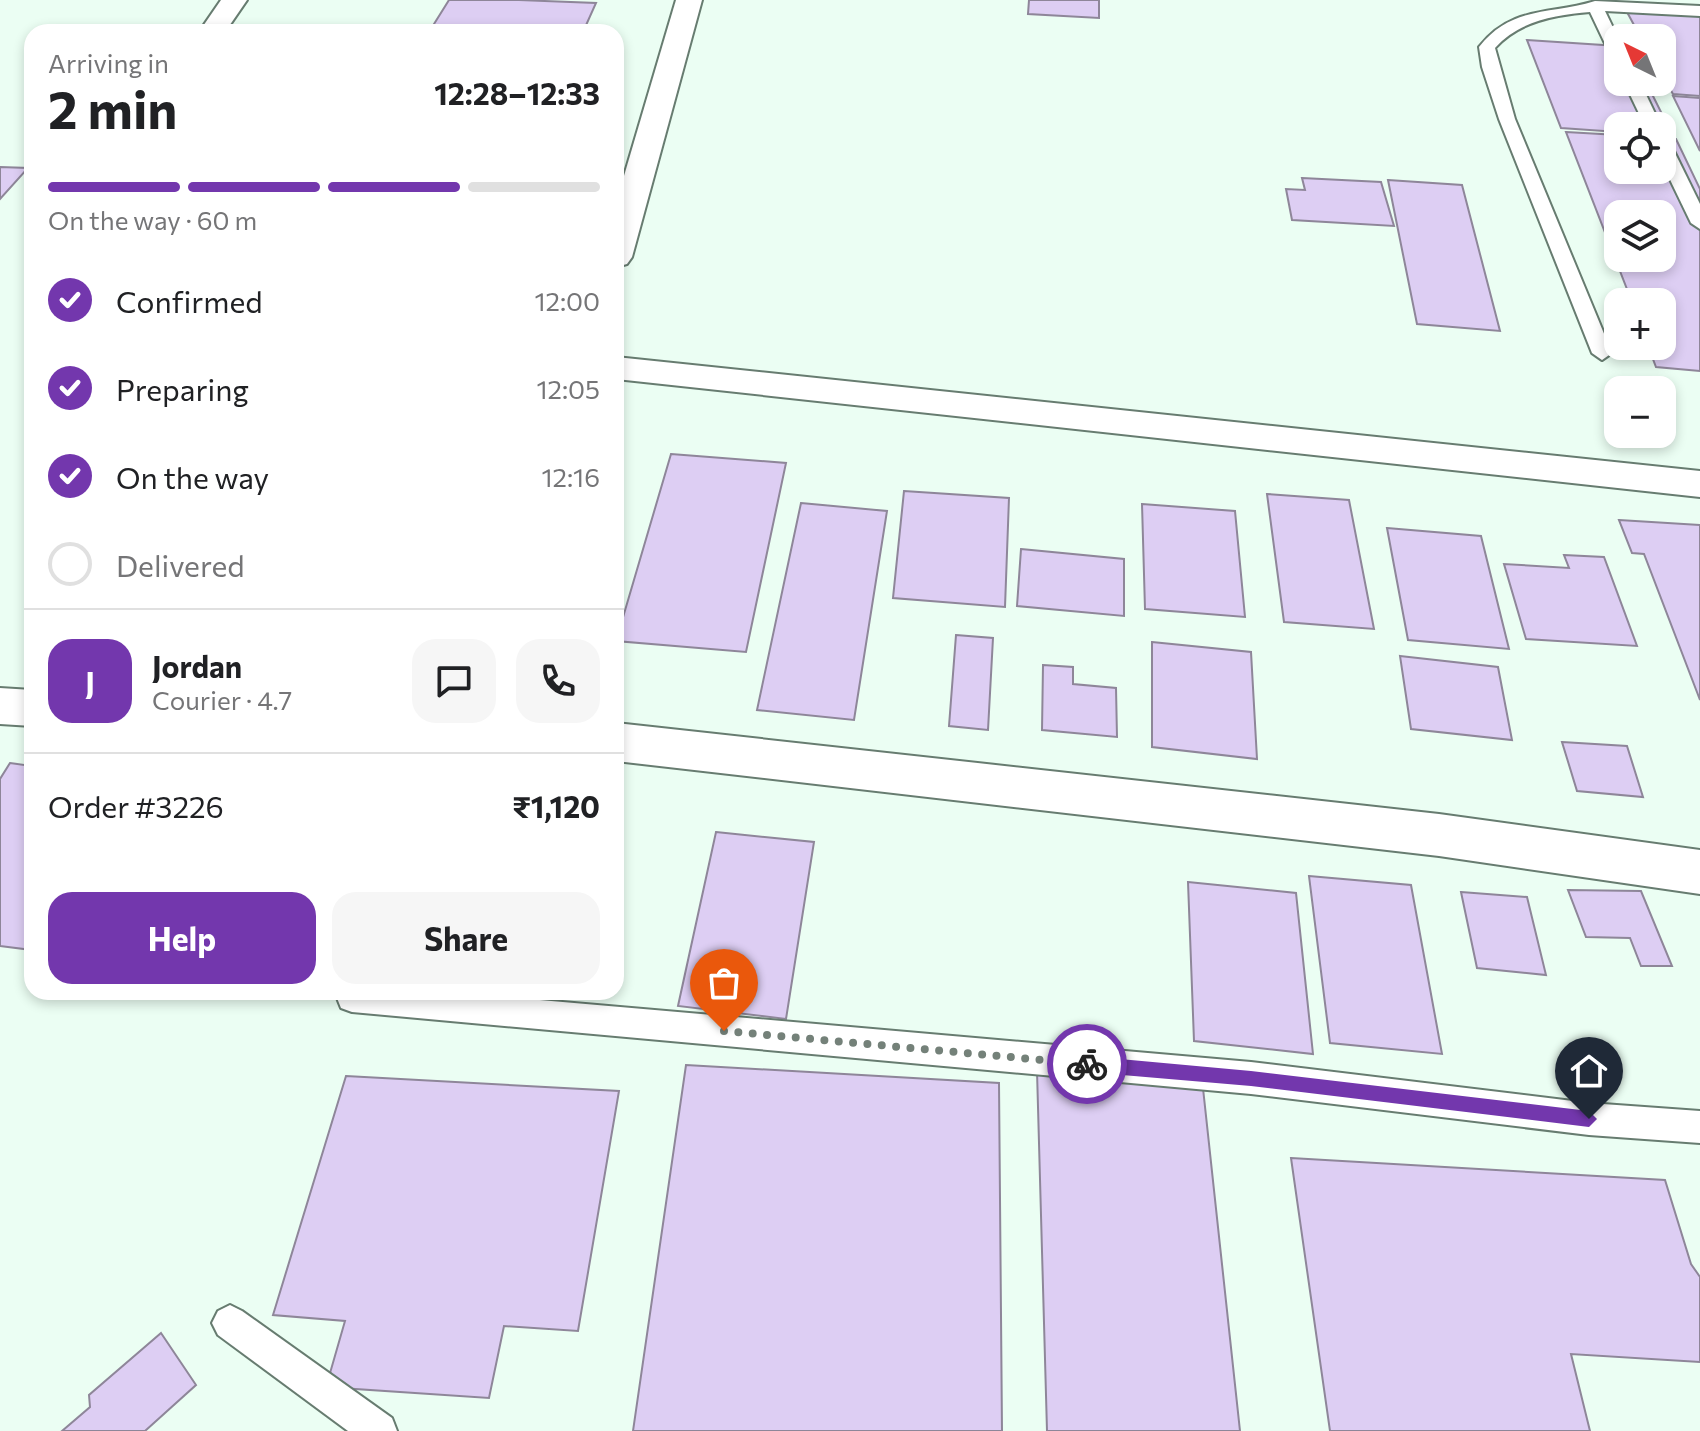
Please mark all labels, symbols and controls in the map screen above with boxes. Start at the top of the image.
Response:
north arrow [1604,24,1676,96]
map controls [1604,24,1676,448]
text: Arriving in [48,47,169,78]
text: 12:28–12:33 [434,74,600,111]
text: 2 min [48,76,177,140]
button: locate [1604,112,1676,184]
button: layers [1604,200,1676,272]
text: On the way · 60 m [48,204,257,235]
icon: check [48,278,92,322]
text: Confirmed [116,282,263,319]
text: 12:00 [534,285,600,316]
button: + [1604,288,1676,360]
icon: check [48,366,92,410]
text: Preparing [116,370,249,407]
text: 12:05 [536,373,600,404]
button: − [1604,376,1676,448]
icon: check [48,454,92,498]
text: On the way [116,458,269,495]
text: 12:16 [541,461,600,492]
text: Delivered [116,546,245,583]
button: chat [412,639,496,723]
button: phone [516,639,600,723]
text: Jordan [152,647,242,684]
text: J [85,663,95,700]
text: Courier · 4.7 [152,684,292,715]
text: Order #3226 [48,787,224,824]
text: ₹1,120 [512,787,600,824]
button: Help [48,892,316,984]
button: Share [332,892,600,984]
pin [690,949,758,1031]
icon: bag [702,961,746,1005]
courier [1047,1024,1127,1104]
pin [1555,1037,1623,1119]
icon: bike [1065,1042,1109,1086]
icon: home [1567,1049,1611,1093]

